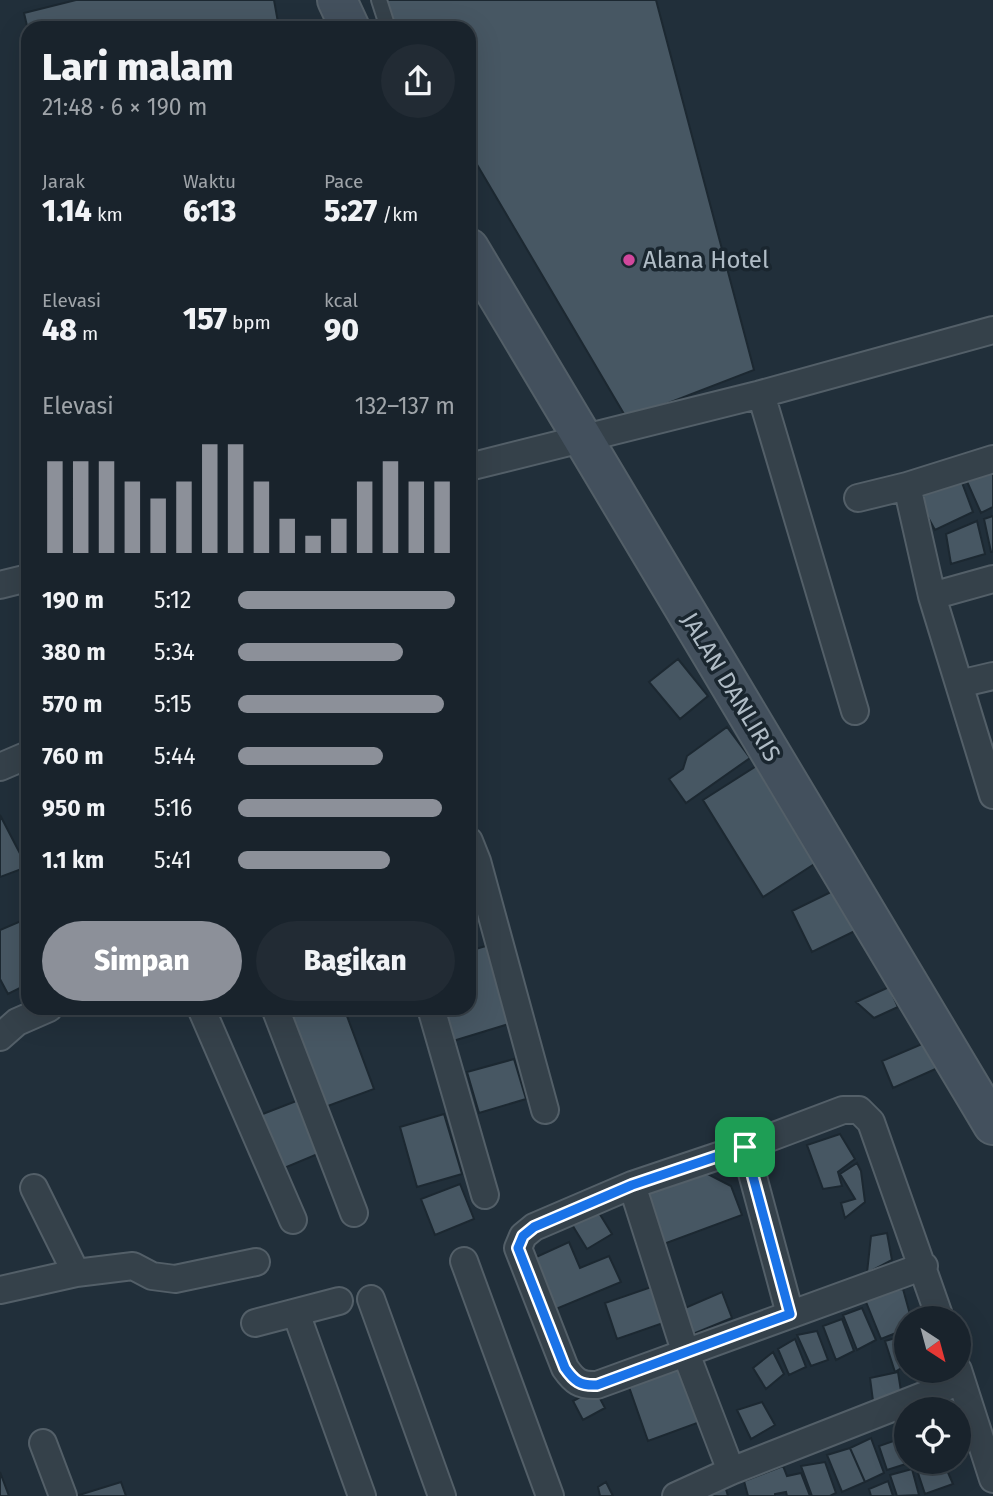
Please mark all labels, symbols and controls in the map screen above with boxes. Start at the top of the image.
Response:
text: Lari malam [42,44,233,90]
button: share [381,44,455,118]
text: 21:48 · 6 × 190 m [42,93,207,121]
text: Jarak [42,170,85,193]
text: Waktu [183,170,236,193]
text: Pace [324,170,363,193]
text: 1.14 [42,193,92,229]
text: 6:13 [183,193,236,229]
text: 5:27 [324,193,377,229]
text: km [92,203,123,226]
text: /km [377,203,418,226]
place label: Alana Hotel [643,246,769,274]
marker: Alana Hotel [621,252,637,268]
text: Elevasi [42,289,101,312]
text: kcal [324,289,358,312]
text: 157 [183,301,227,337]
text: bpm [227,311,271,334]
text: 48 [42,312,77,348]
text: 90 [324,312,359,348]
text: m [77,322,98,345]
text: Elevasi [42,392,114,420]
text: 132–137 m [355,392,455,420]
text: 190 m [42,586,104,614]
text: 5:12 [154,586,191,614]
street label: JALAN DANLIRIS [676,608,786,766]
text: 380 m [42,638,106,666]
text: 5:34 [154,638,195,666]
text: 570 m [42,690,103,718]
text: 5:15 [154,690,192,718]
text: 760 m [42,742,104,770]
text: 5:44 [154,742,195,770]
text: 950 m [42,794,106,822]
text: 5:16 [154,794,192,822]
text: 1.1 km [42,846,104,874]
text: 5:41 [154,846,192,874]
button: Simpan [42,921,242,1001]
button: Bagikan [256,921,455,1001]
pin [715,1117,775,1177]
icon: arrive [726,1128,764,1166]
north arrow [894,1306,971,1382]
map controls [894,1306,971,1474]
button: locate [894,1397,971,1474]

